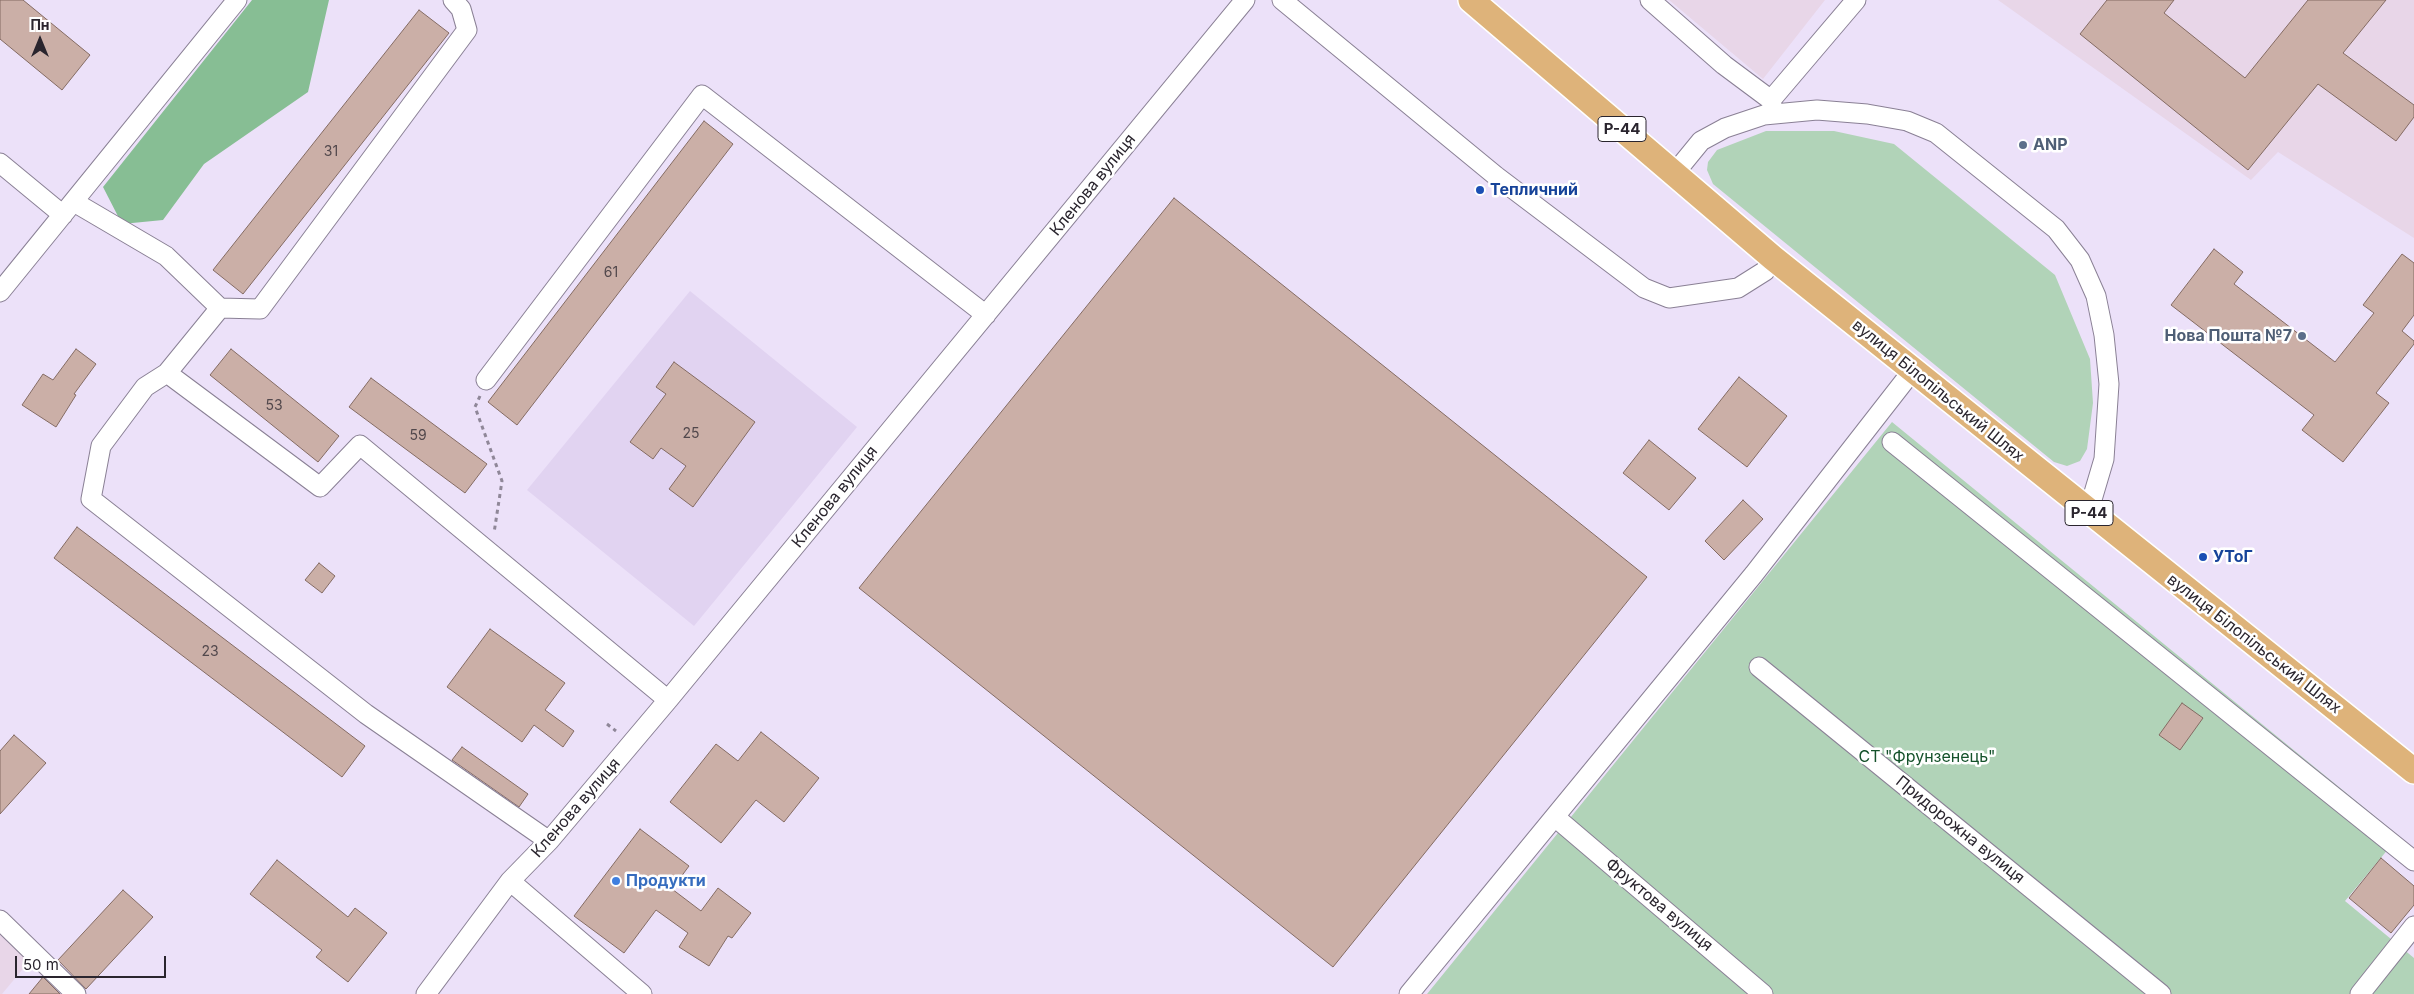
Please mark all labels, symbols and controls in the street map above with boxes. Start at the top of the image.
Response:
north arrow [15,15,65,65]
text: Пн [30,16,50,33]
road number: Р-44 [1598,116,1646,142]
street label: Кленова вулиця [1046,130,1140,240]
place label: ANP [2033,135,2068,155]
marker: ANP [2017,139,2029,151]
house number: 31 [324,144,338,160]
place label: Тепличний [1490,180,1578,200]
marker: Тепличний [1474,184,1486,196]
house number: 61 [604,265,618,281]
street label: вулиця Білопільський Шлях [1848,316,2028,466]
place label: Нова Пошта №7 [2164,326,2292,346]
marker: Нова Пошта №7 [2296,330,2308,342]
house number: 53 [265,398,283,414]
house number: 25 [682,426,700,442]
house number: 59 [409,428,427,444]
street label: Кленова вулиця [788,442,882,552]
road number: Р-44 [2065,500,2113,526]
place label: УТоГ [2213,547,2253,567]
marker: УТоГ [2197,551,2209,563]
street label: вулиця Білопільський Шлях [2163,570,2345,718]
house number: 23 [201,644,219,660]
park label: СТ "Фрунзенець" [1858,747,1996,767]
street label: Кленова вулиця [528,754,624,862]
street label: Придорожна вулиця [1892,772,2028,888]
street label: Фруктова вулиця [1601,855,1717,955]
place label: Продукти [626,871,706,891]
marker: Продукти [610,875,622,887]
scale bar [18,946,169,978]
text: 50 m [23,955,59,974]

